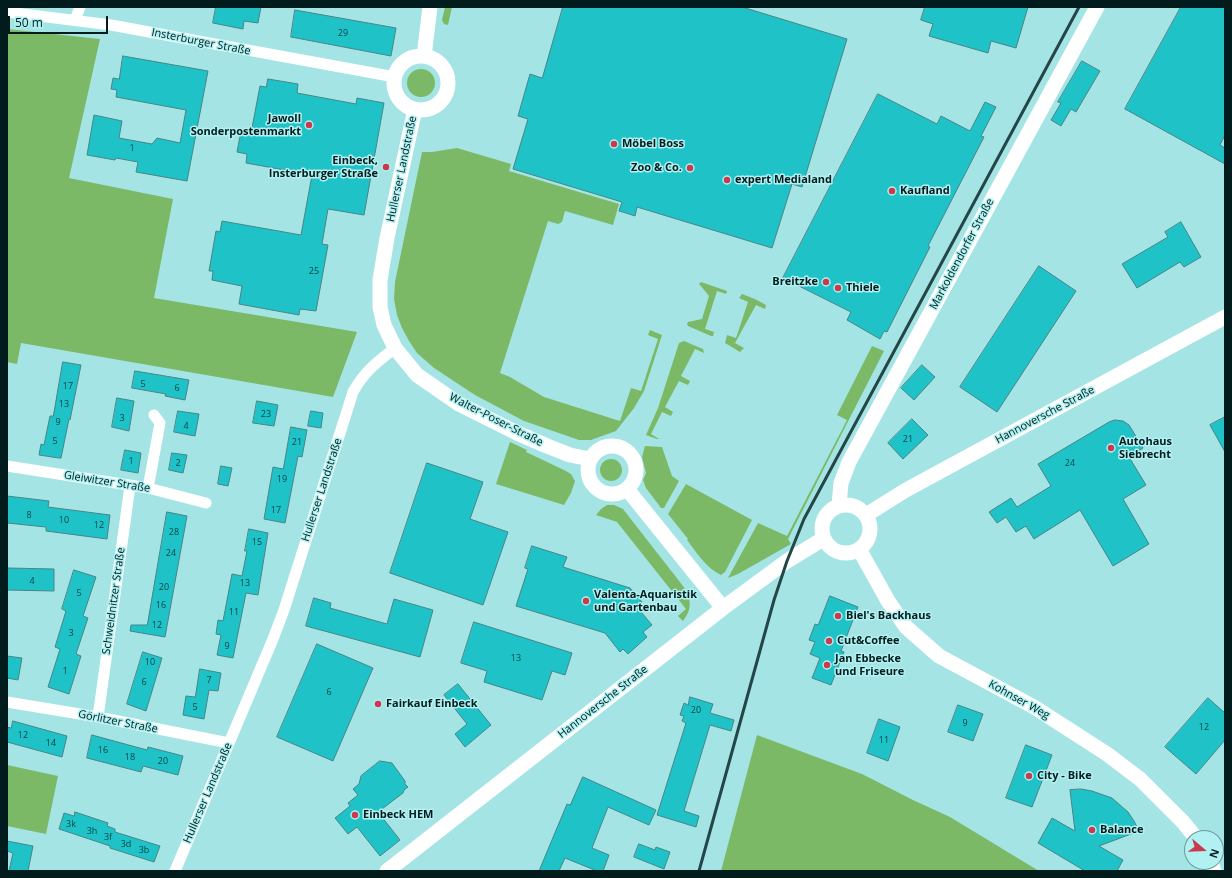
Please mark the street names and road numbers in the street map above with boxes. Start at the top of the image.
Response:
street label: Insterburger Straße [150,26,252,58]
street label: Hullerser Landstraße [384,115,420,223]
street label: Markoldendorfer Straße [927,196,997,312]
street label: Hannoversche Straße [993,383,1097,447]
street label: Walter-Poser-Straße [447,391,545,449]
street label: Hullerser Landstraße [299,437,345,543]
street label: Gleiwitzer Straße [63,469,151,495]
street label: Schweidnitzer Straße [100,547,128,655]
street label: Hannoversche Straße [555,663,651,741]
street label: Kohnser Weg [986,678,1052,722]
street label: Görlitzer Straße [77,708,159,736]
street label: Hullerser Landstraße [181,741,235,845]

